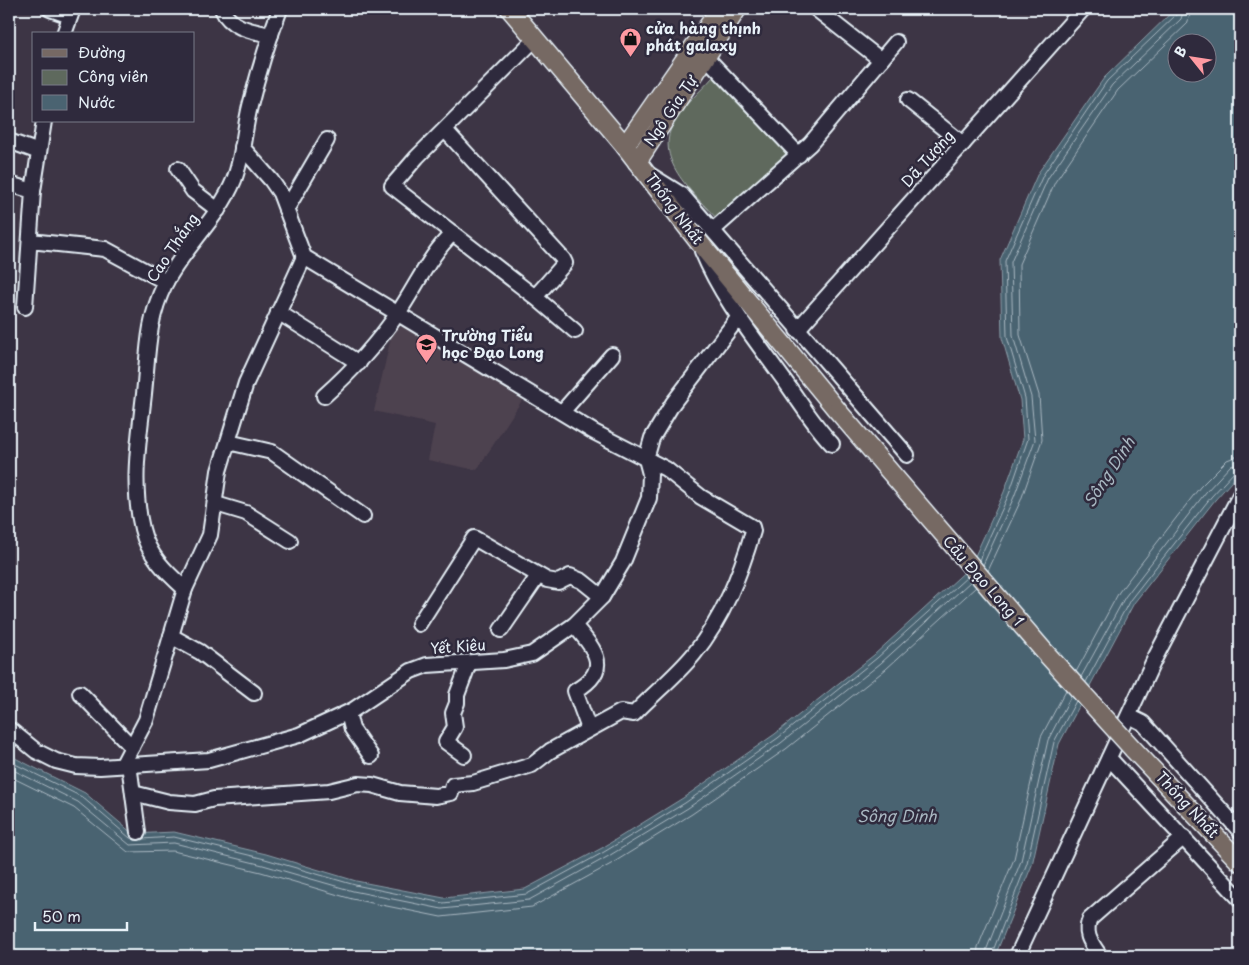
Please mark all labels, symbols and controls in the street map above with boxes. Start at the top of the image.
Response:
place label: cửa hàng thịnh phát galaxy [646,16,761,56]
shop icon: cửa hàng thịnh phát galaxy [618,26,642,57]
legend [32,32,195,122]
north arrow [1166,32,1216,82]
text: Đường [78,40,126,63]
text: B [1169,42,1192,61]
text: Công viên [78,64,148,87]
street label: Ngô Gia Tự [637,69,703,150]
text: Nước [78,90,115,113]
street label: Dã Tượng [895,124,959,192]
street label: Thống Nhất [641,168,710,249]
street label: Cao Thắng [140,208,203,286]
place label: Trường Tiểu học Đạo Long [442,323,544,363]
school or university icon: Trường Tiểu học Đạo Long [414,333,438,364]
water label: Sông Dinh [1077,431,1140,511]
street label: Cầu Đạo Long 1 [938,529,1030,631]
street label: Yết Kiêu [429,632,486,659]
street label: Thống Nhất [1151,765,1225,843]
water label: Sông Dinh [857,803,937,827]
scale bar [35,900,128,932]
text: 50 m [42,904,81,927]

